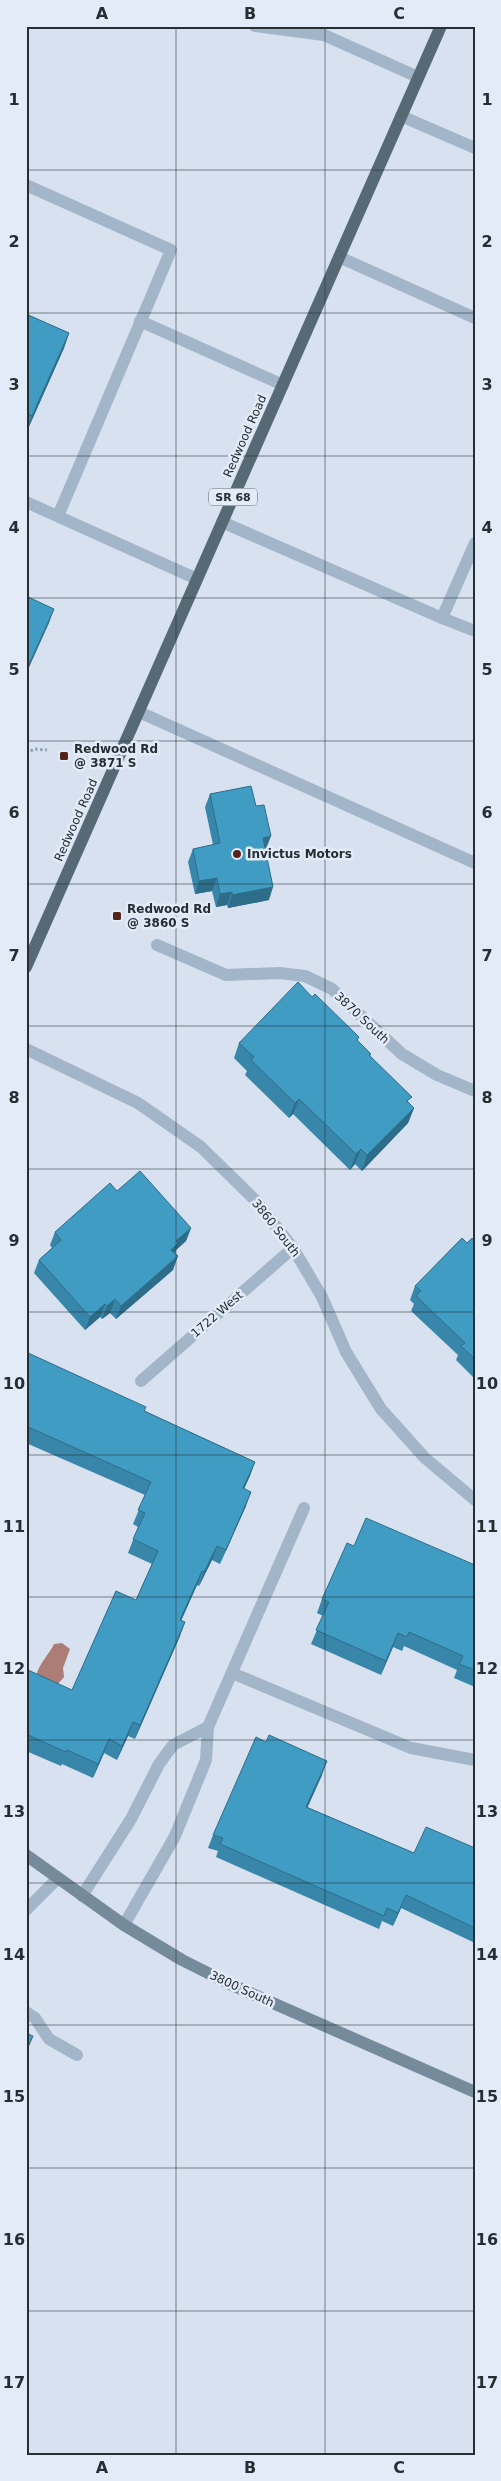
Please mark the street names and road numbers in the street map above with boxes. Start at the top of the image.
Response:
street label: Redwood Road [221,393,269,479]
road number: SR 68 [209,488,257,506]
street label: Redwood Road [52,777,100,863]
street label: 3870 South [332,989,392,1047]
street label: 3860 South [249,1196,303,1260]
street label: 1722 West [188,1288,246,1340]
street label: 3800 South [208,1968,276,2010]

